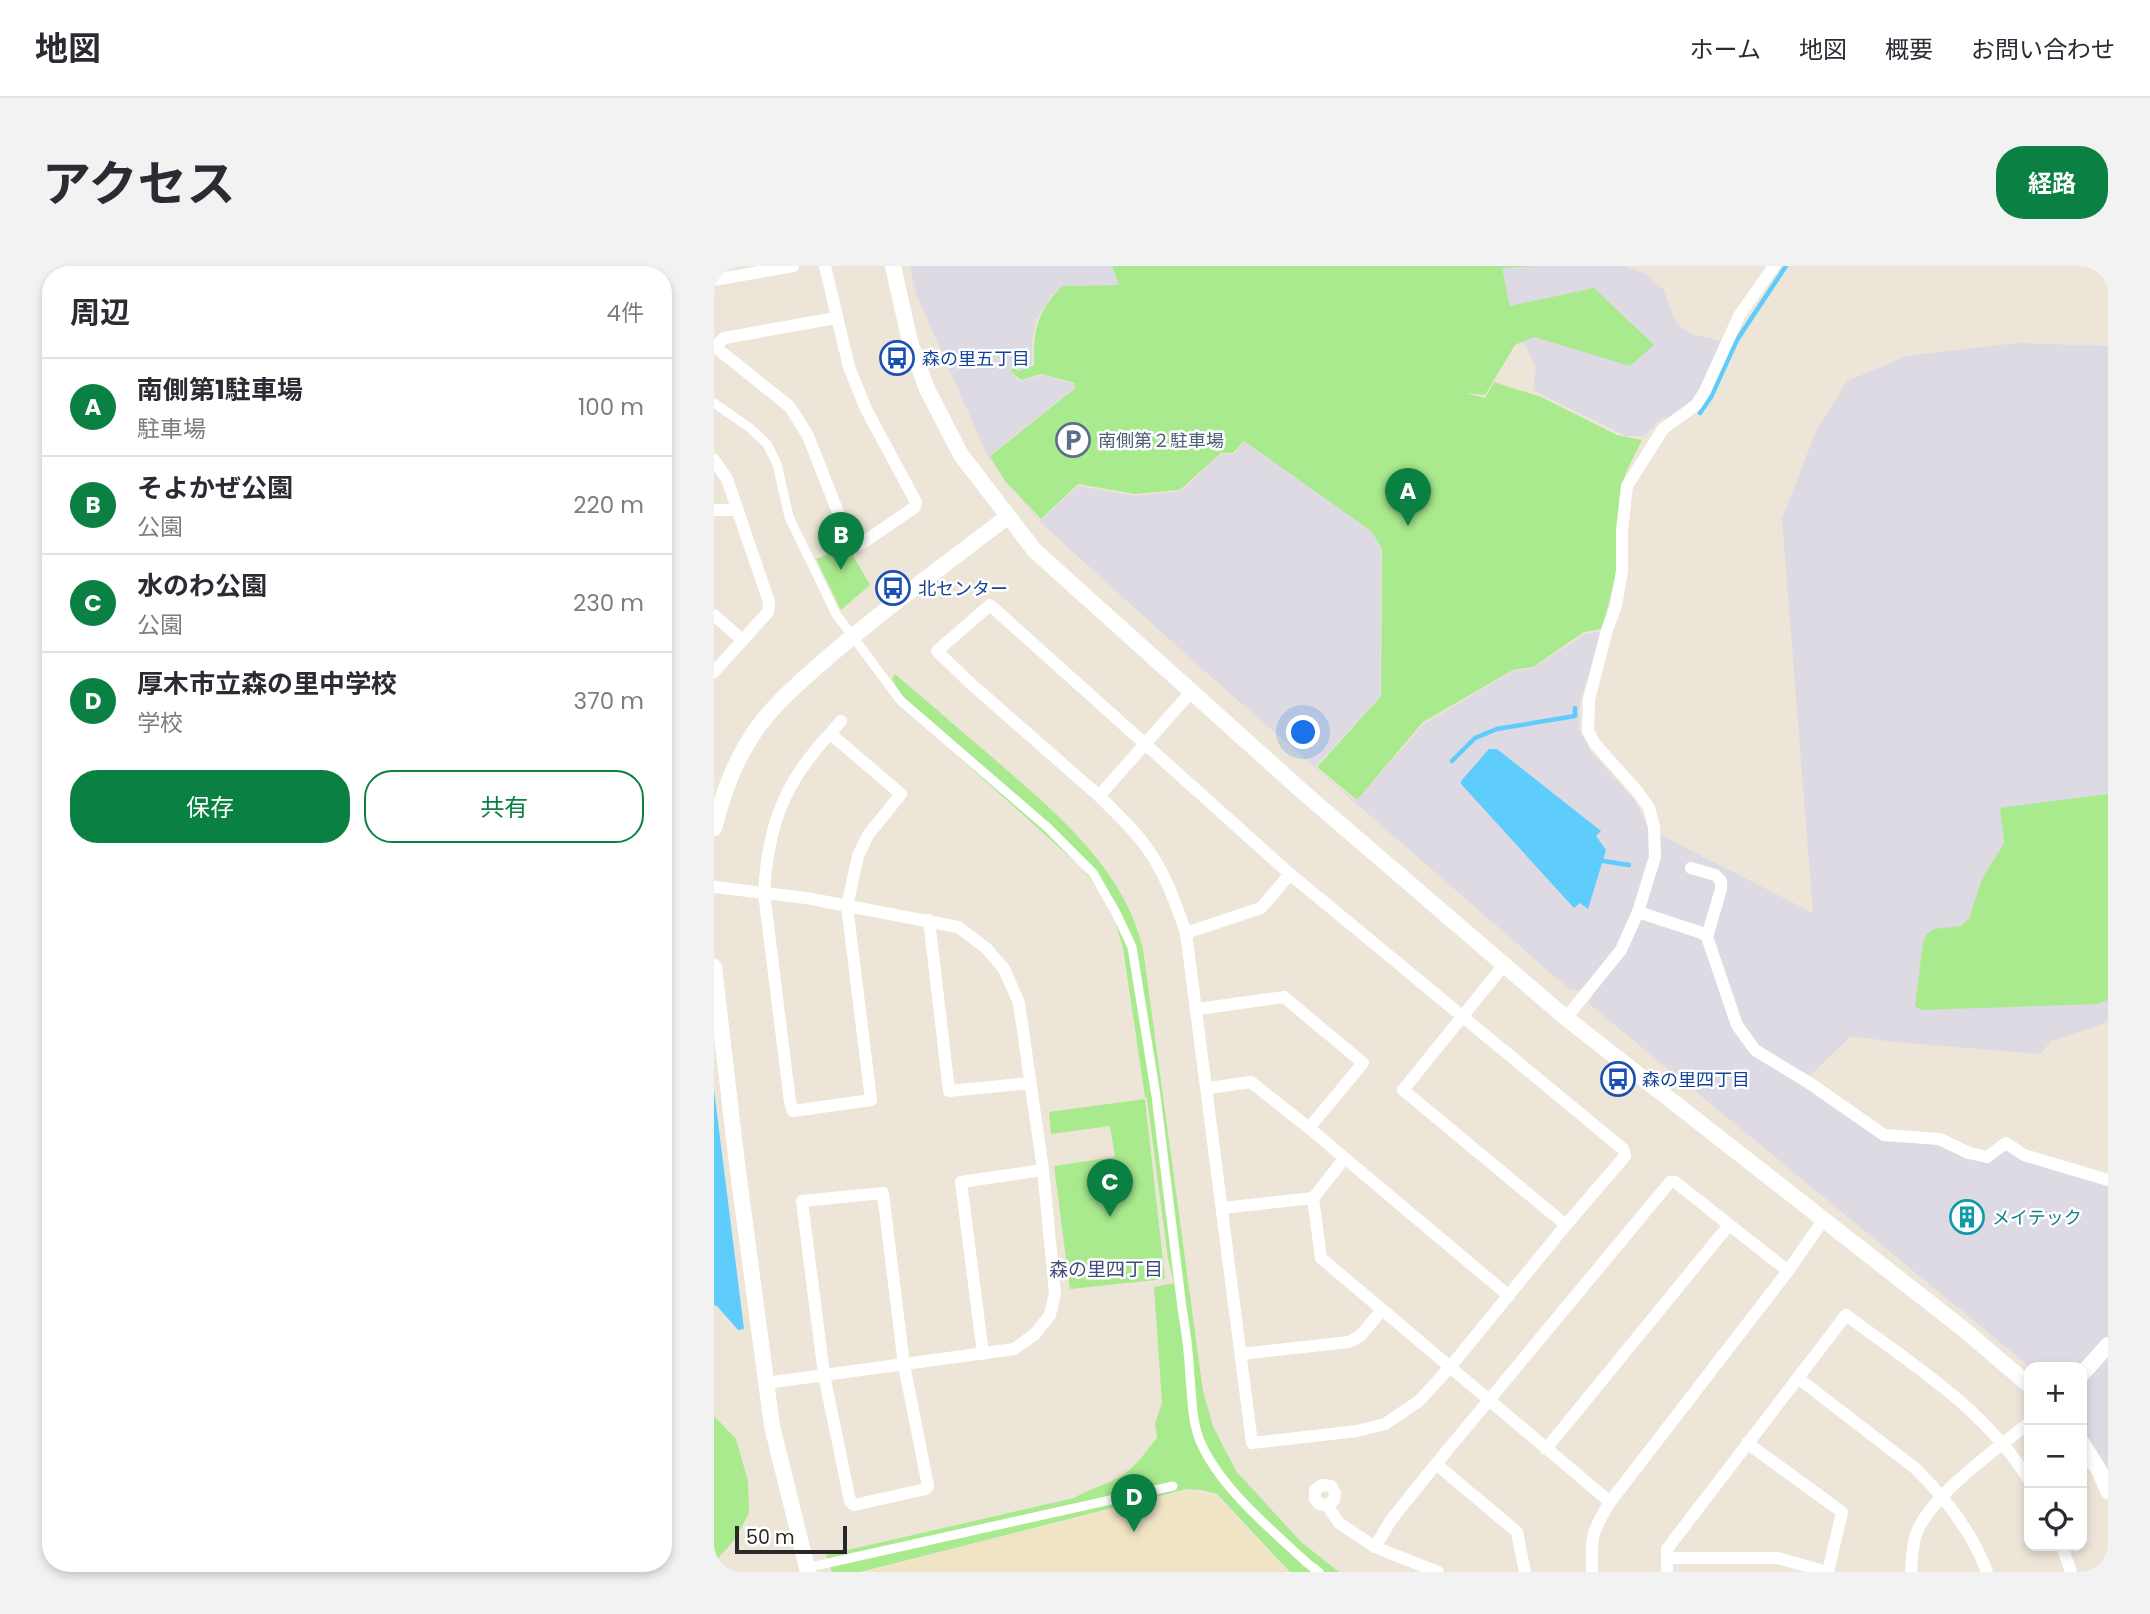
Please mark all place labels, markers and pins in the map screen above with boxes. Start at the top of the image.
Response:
bus stop icon: 森の里五丁目 [878,339,916,377]
place label: 森の里五丁目 [922,346,1030,371]
parking icon: 南側第２駐車場 [1054,421,1092,459]
place label: 南側第２駐車場 [1098,428,1224,453]
pin: A [1385,468,1431,526]
pin: B [818,512,864,570]
bus stop icon: 北センター [874,569,912,607]
place label: 北センター [918,576,1008,601]
bus stop icon: 森の里四丁目 [1599,1060,1637,1098]
place label: 森の里四丁目 [1642,1067,1750,1092]
pin: C [1087,1159,1133,1217]
building icon: メイテック [1948,1198,1986,1236]
place label: メイテック [1992,1205,2082,1230]
pin: D [1111,1474,1157,1532]

